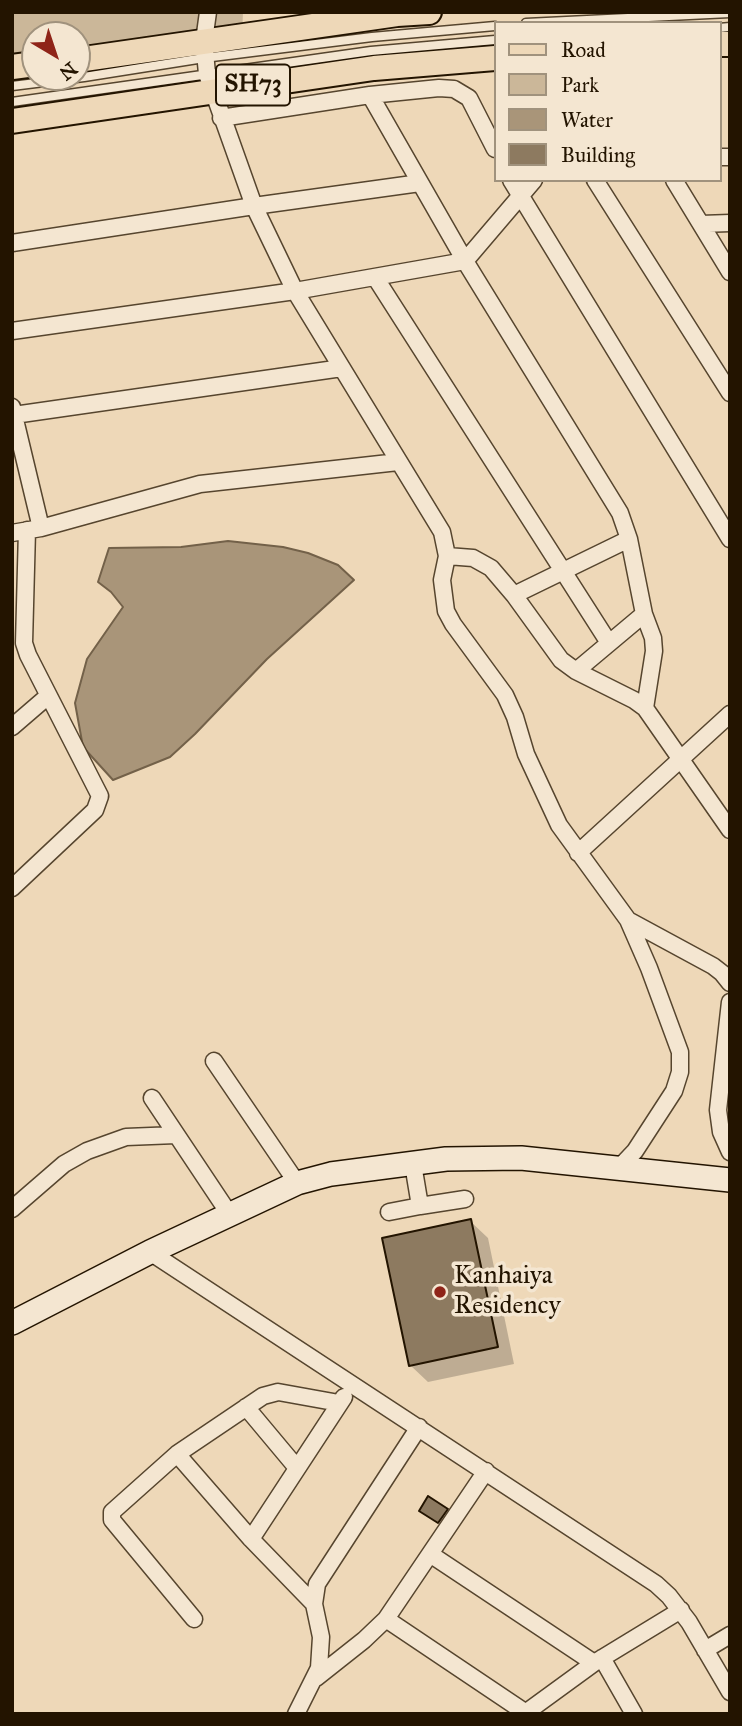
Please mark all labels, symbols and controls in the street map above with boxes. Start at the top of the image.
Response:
north arrow [21,21,91,91]
legend [494,21,721,182]
text: Road [561,37,606,63]
text: N [55,57,82,85]
road number: SH73 [216,64,290,106]
text: Park [561,72,599,98]
text: Water [561,107,613,133]
text: Building [561,142,635,168]
place label: Kanhaiya Residency [454,1261,561,1322]
marker: Kanhaiya Residency [432,1284,448,1300]

